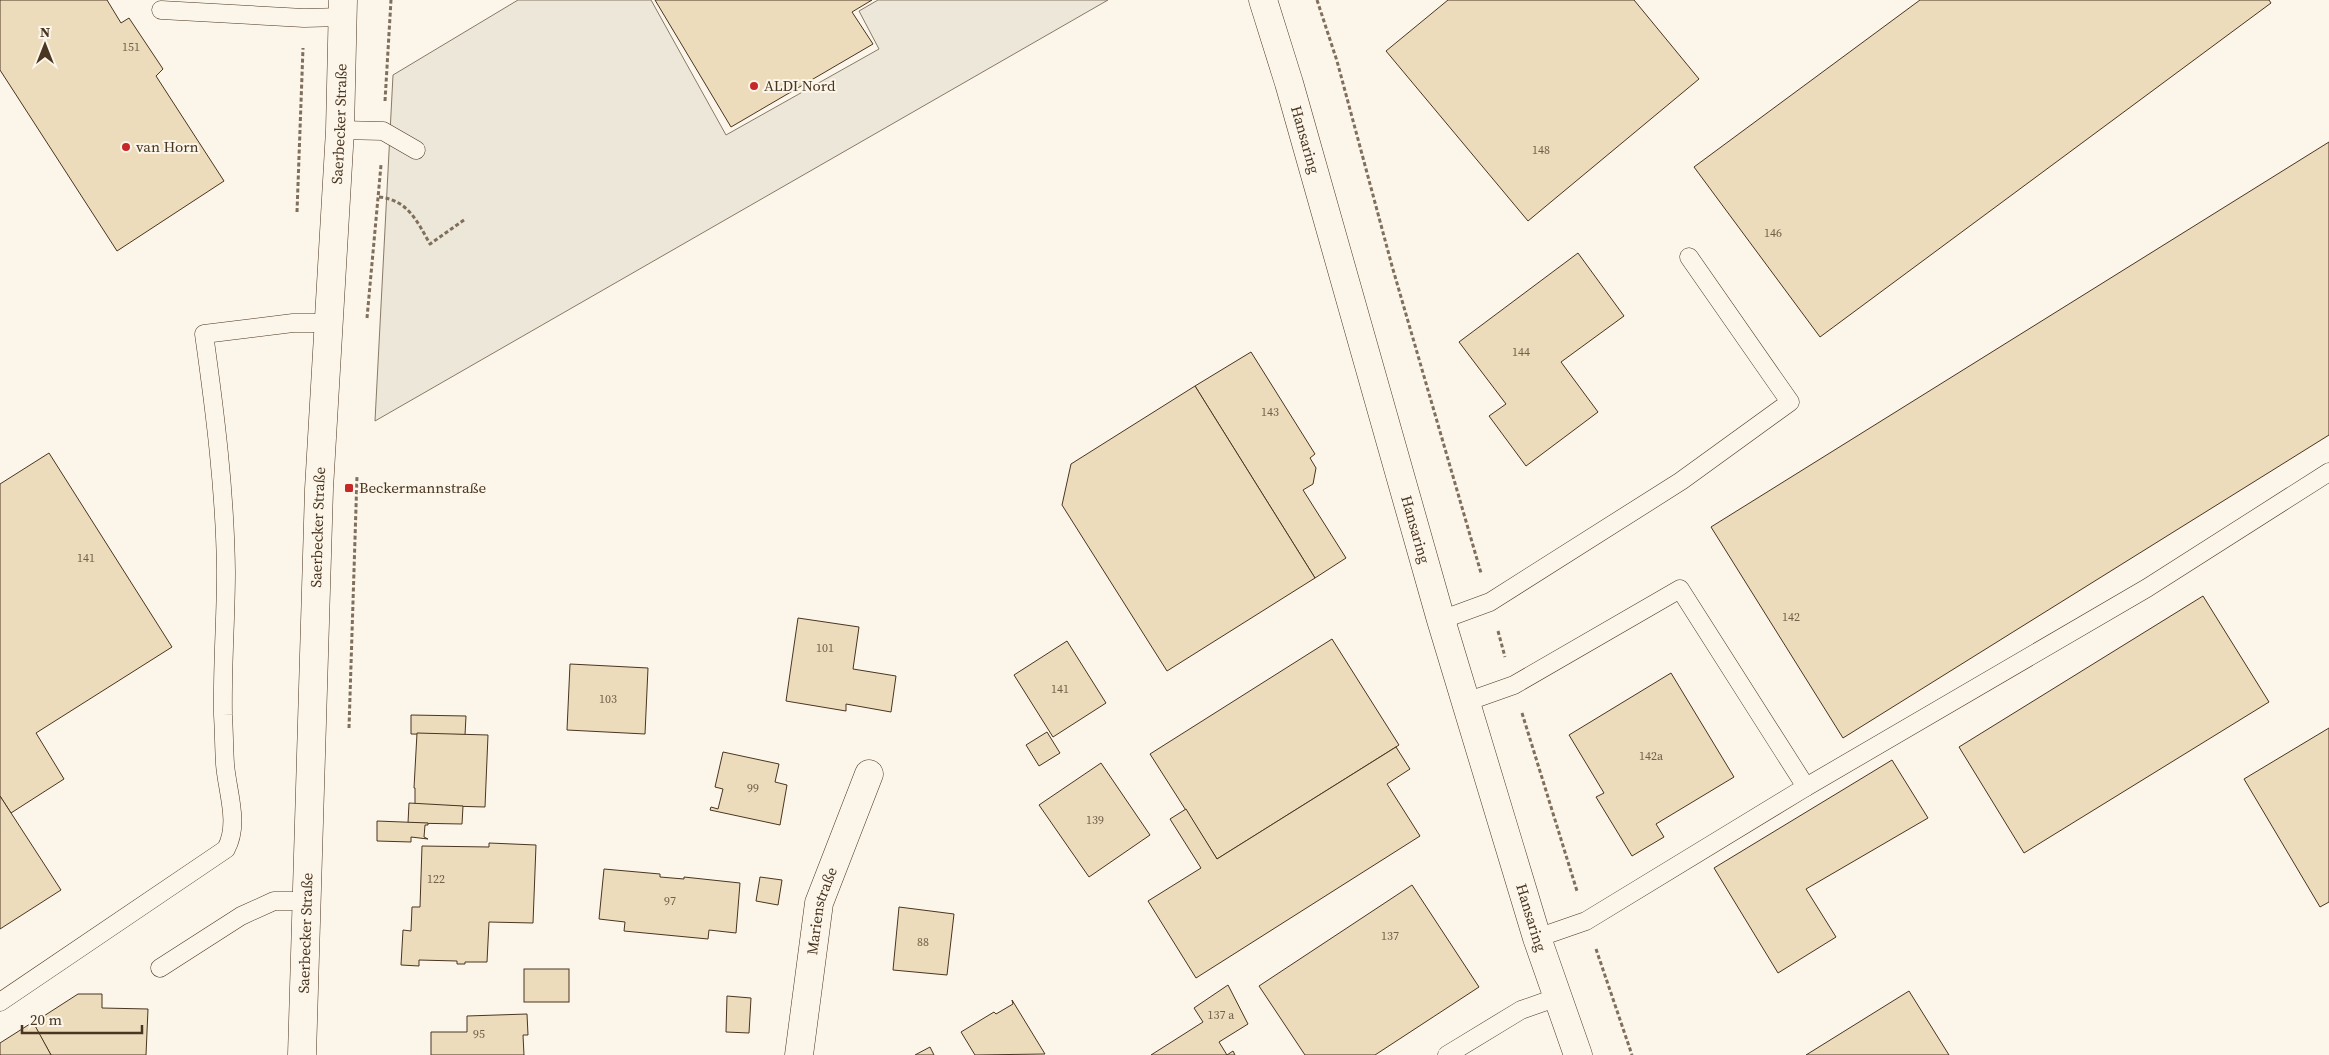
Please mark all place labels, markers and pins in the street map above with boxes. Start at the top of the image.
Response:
place label: ALDI Nord [764,75,836,96]
marker: ALDI Nord [748,80,760,92]
place label: van Horn [136,136,199,157]
marker: van Horn [120,141,132,153]
place label: Beckermannstraße [359,477,486,498]
marker: Beckermannstraße [343,482,355,494]

